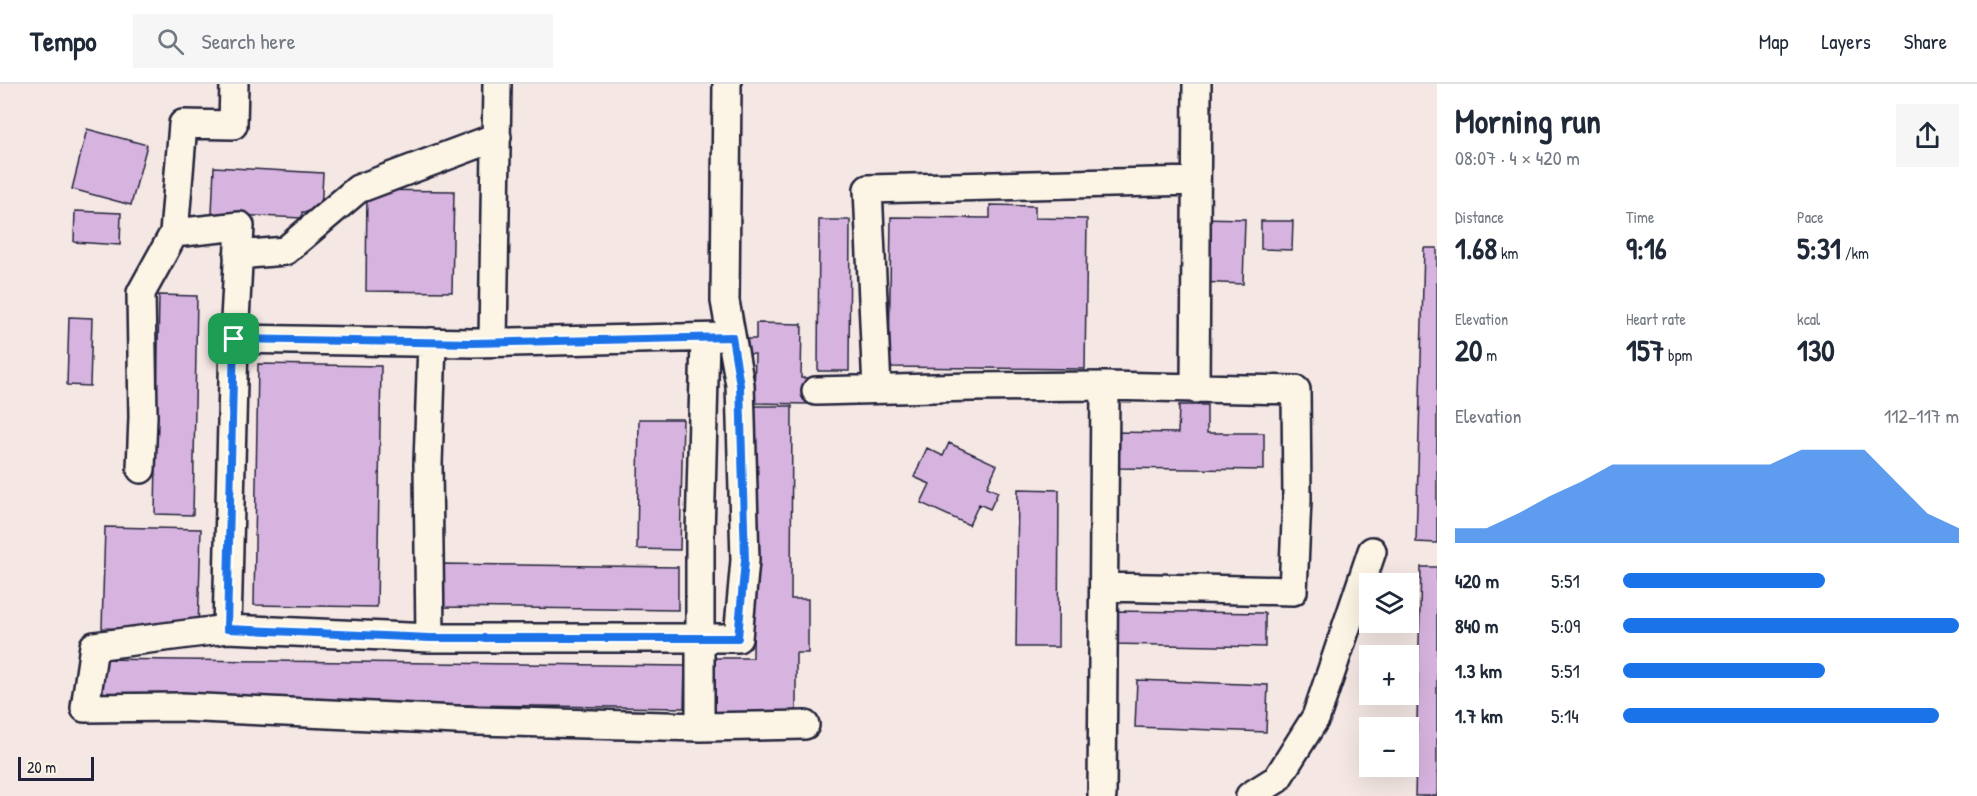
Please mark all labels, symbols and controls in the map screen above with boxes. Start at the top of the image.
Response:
search box [133,14,553,68]
text: Tempo [30,22,97,60]
icon: search [154,25,187,58]
text: Search here [202,26,296,56]
text: Map [1759,27,1788,56]
text: Layers [1821,27,1871,56]
text: Share [1904,27,1947,56]
text: Morning run [1455,99,1601,143]
button: share [1896,104,1959,167]
text: 08:07 · 4 × 420 m [1455,144,1580,171]
text: Distance [1455,206,1504,228]
text: Time [1626,206,1654,228]
text: Pace [1797,206,1824,228]
text: 1.68 [1455,228,1497,268]
text: 9:16 [1626,228,1667,268]
text: 5:31 [1797,228,1841,268]
text: km [1497,242,1518,264]
text: /km [1841,242,1869,264]
text: Elevation [1455,308,1508,330]
text: Heart rate [1626,308,1686,330]
text: kcal [1797,308,1820,330]
pin [208,313,259,364]
icon: arrive [217,322,250,355]
text: 20 [1455,330,1482,370]
text: 157 [1626,330,1664,370]
text: 130 [1797,330,1835,370]
text: m [1482,344,1497,366]
text: bpm [1664,344,1692,366]
text: Elevation [1455,402,1521,429]
text: 112–117 m [1884,402,1959,429]
text: 420 m [1455,567,1499,594]
text: 5:51 [1551,567,1580,594]
map controls [1359,573,1419,777]
button: layers [1359,573,1419,633]
text: 840 m [1455,612,1498,639]
text: 5:09 [1551,612,1580,639]
button: + [1359,645,1419,705]
text: 1.3 km [1455,657,1502,684]
text: 5:51 [1551,657,1580,684]
text: 1.7 km [1455,702,1503,729]
text: 5:14 [1551,702,1579,729]
button: − [1359,717,1419,777]
scale bar [18,754,94,782]
text: 20 m [27,756,56,778]

